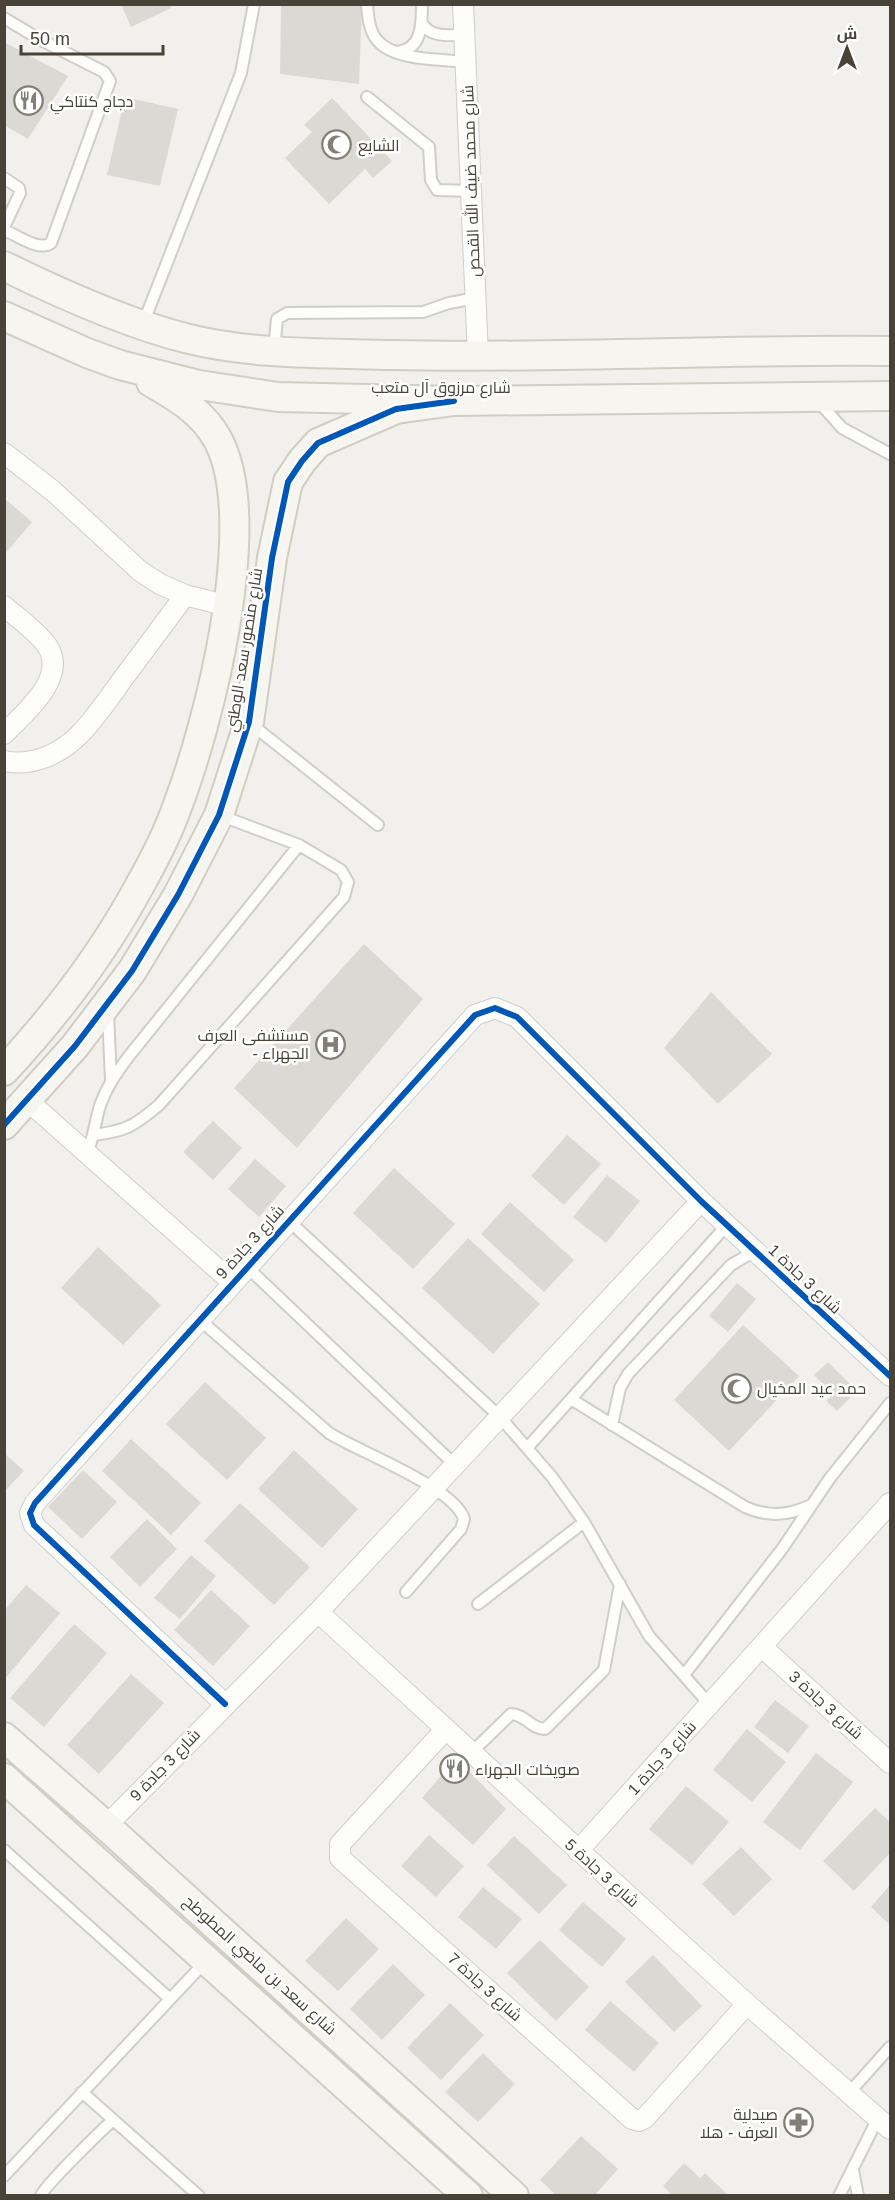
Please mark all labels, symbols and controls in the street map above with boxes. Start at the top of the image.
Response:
scale bar [21,18,164,56]
north arrow [817,18,877,78]
text: ش [837,25,857,43]
text: 50 m [30,29,70,49]
restaurant icon: دجاج كنتاكي [13,85,45,117]
street label: شارع محمد ضيف الله القحص [457,85,486,277]
place label: دجاج كنتاكي [50,93,133,115]
mosque icon: الشايع [321,129,353,161]
place label: الشايع [358,137,400,157]
street label: شارع مرزوق آل متعب [371,379,511,399]
street label: شارع منصور سعد الوطني [223,567,270,734]
place label: مستشفى العرف - الجهراء [197,1027,309,1064]
hospital icon: مستشفى العرف - الجهراء [314,1028,346,1060]
street label: شارع 3 جادة 9 [213,1202,290,1284]
street label: شارع 3 جادة 1 [763,1241,845,1319]
mosque icon: حمد عيد المخيال [720,1372,752,1404]
place label: حمد عيد المخيال [757,1380,866,1399]
street label: شارع 3 جادة 3 [784,1668,866,1745]
street label: شارع 3 جادة 1 [625,1718,702,1800]
street label: شارع 3 جادة 9 [127,1726,206,1806]
restaurant icon: صويخات الجهراء [438,1753,470,1785]
place label: صويخات الجهراء [475,1761,580,1780]
street label: شارع 3 جادة 5 [560,1836,642,1913]
street label: شارع سعد بن ماضي المطوطح [178,1892,340,2041]
street label: شارع 3 جادة 7 [443,1950,525,2027]
place label: صيدلية العرف - هلا [700,2106,778,2142]
pharmacy icon: صيدلية العرف - هلا [783,2107,815,2139]

